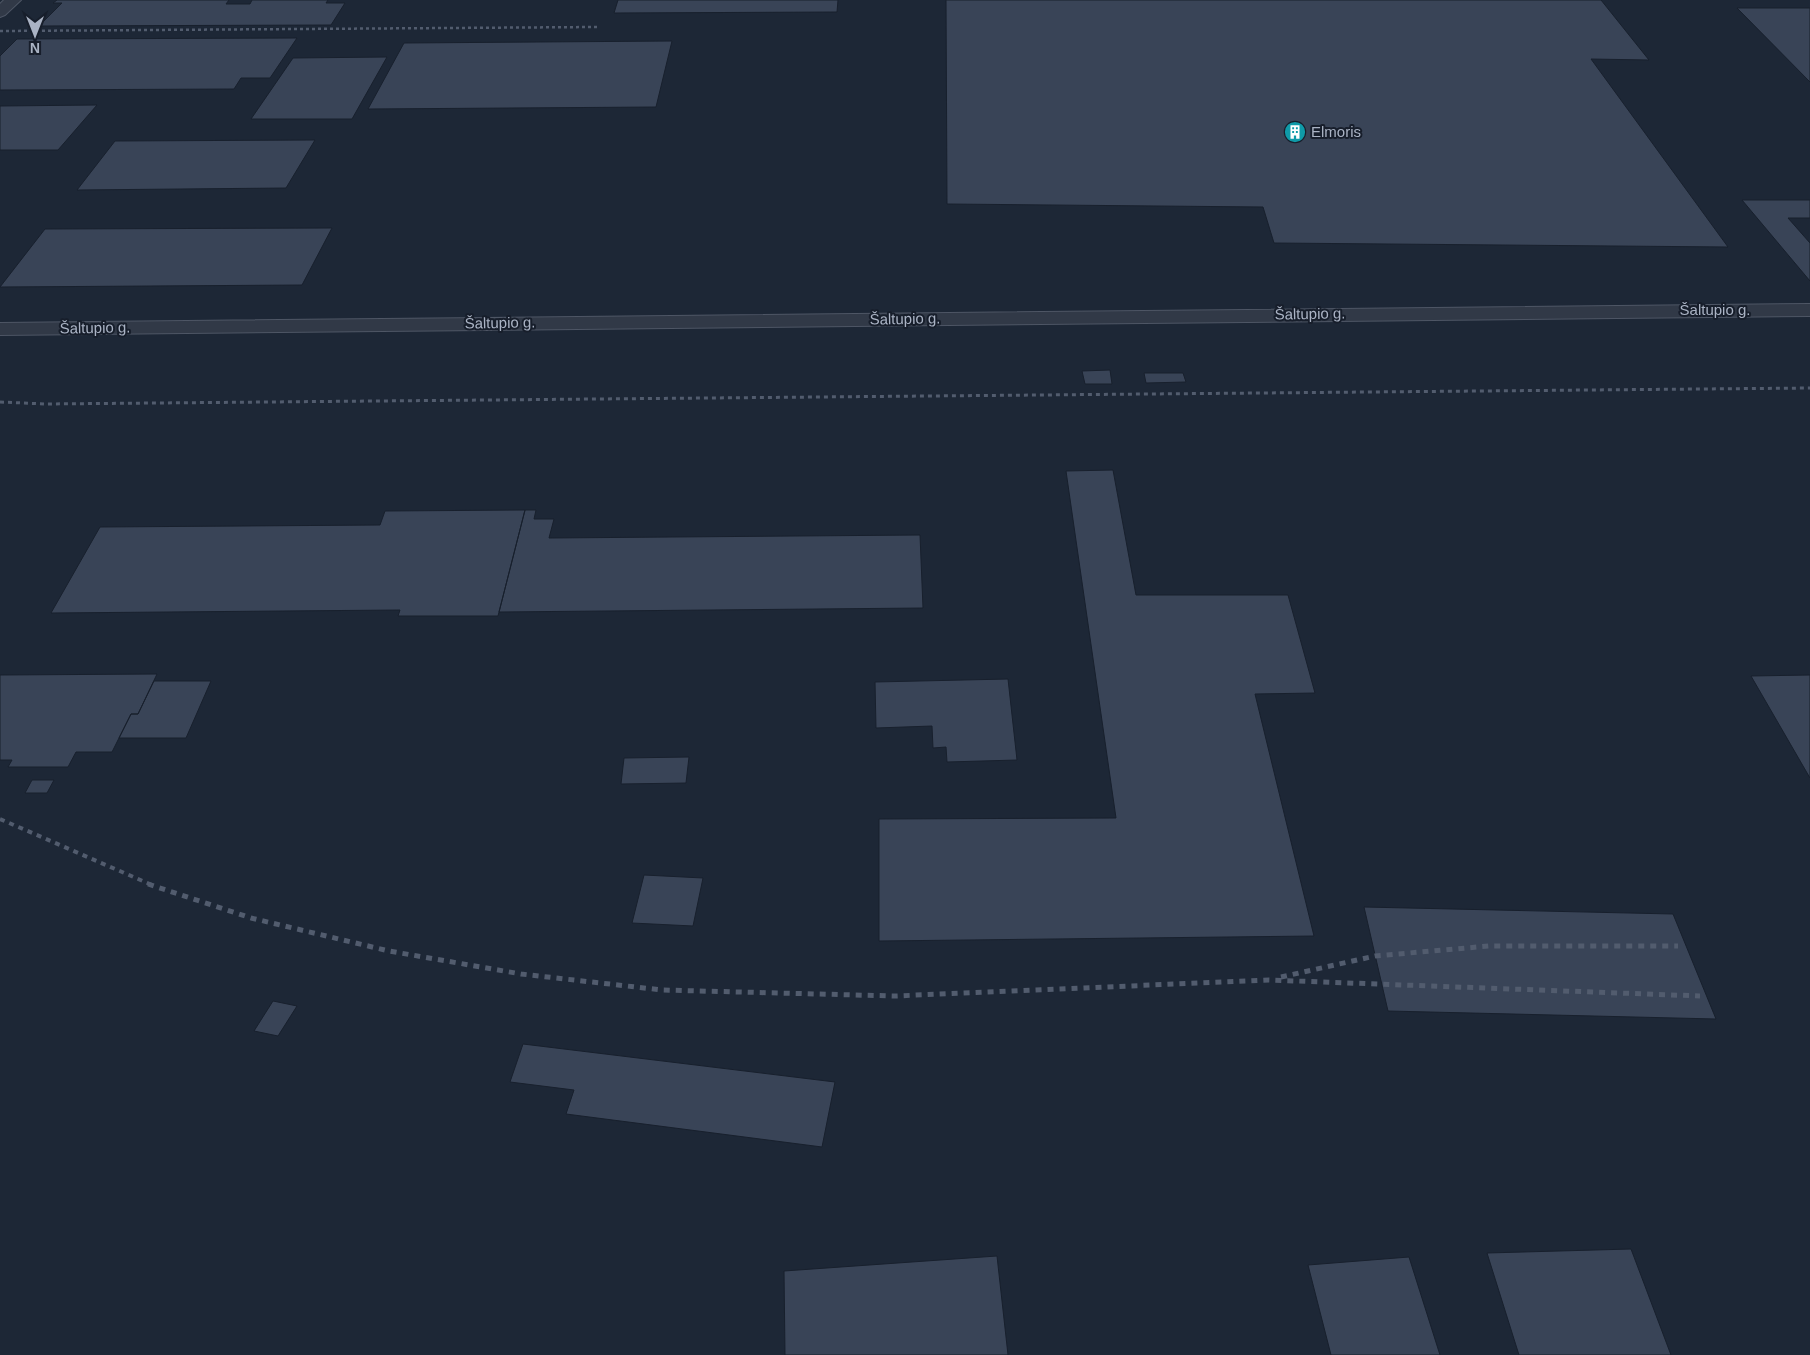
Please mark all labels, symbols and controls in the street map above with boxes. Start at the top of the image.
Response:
north arrow [10,10,60,60]
text: N [30,40,40,56]
building icon: Elmoris [1283,120,1307,144]
place label: Elmoris [1311,123,1361,140]
street label: Šaltupio g. [1680,301,1750,318]
street label: Šaltupio g. [1274,304,1346,323]
street label: Šaltupio g. [869,309,941,328]
street label: Šaltupio g. [464,313,536,332]
street label: Šaltupio g. [59,318,131,337]

